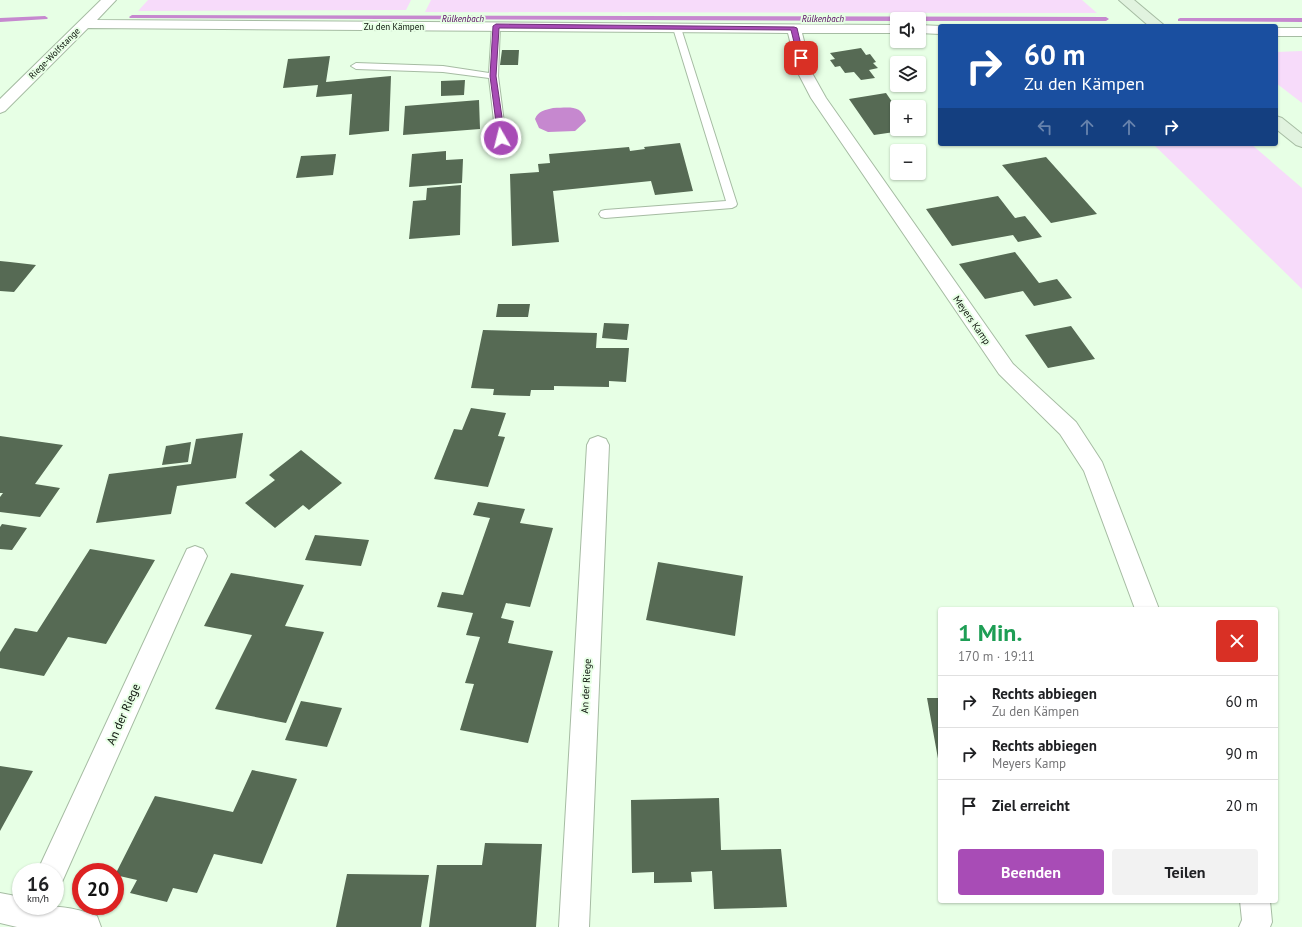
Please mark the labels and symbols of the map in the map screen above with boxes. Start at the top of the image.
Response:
water label: Rülkenbach [442,13,484,24]
water label: Rülkenbach [802,13,844,24]
street label: Zu den Kämpen [364,21,424,32]
street label: Riege-Wolfstange [26,25,82,81]
pin [784,41,818,75]
position arrow [480,117,522,159]
street label: Meyers Kamp [950,293,994,347]
street label: An der Riege [578,658,594,714]
street label: An der Riege [103,681,143,747]
speed limit sign: 20 [72,863,124,915]

